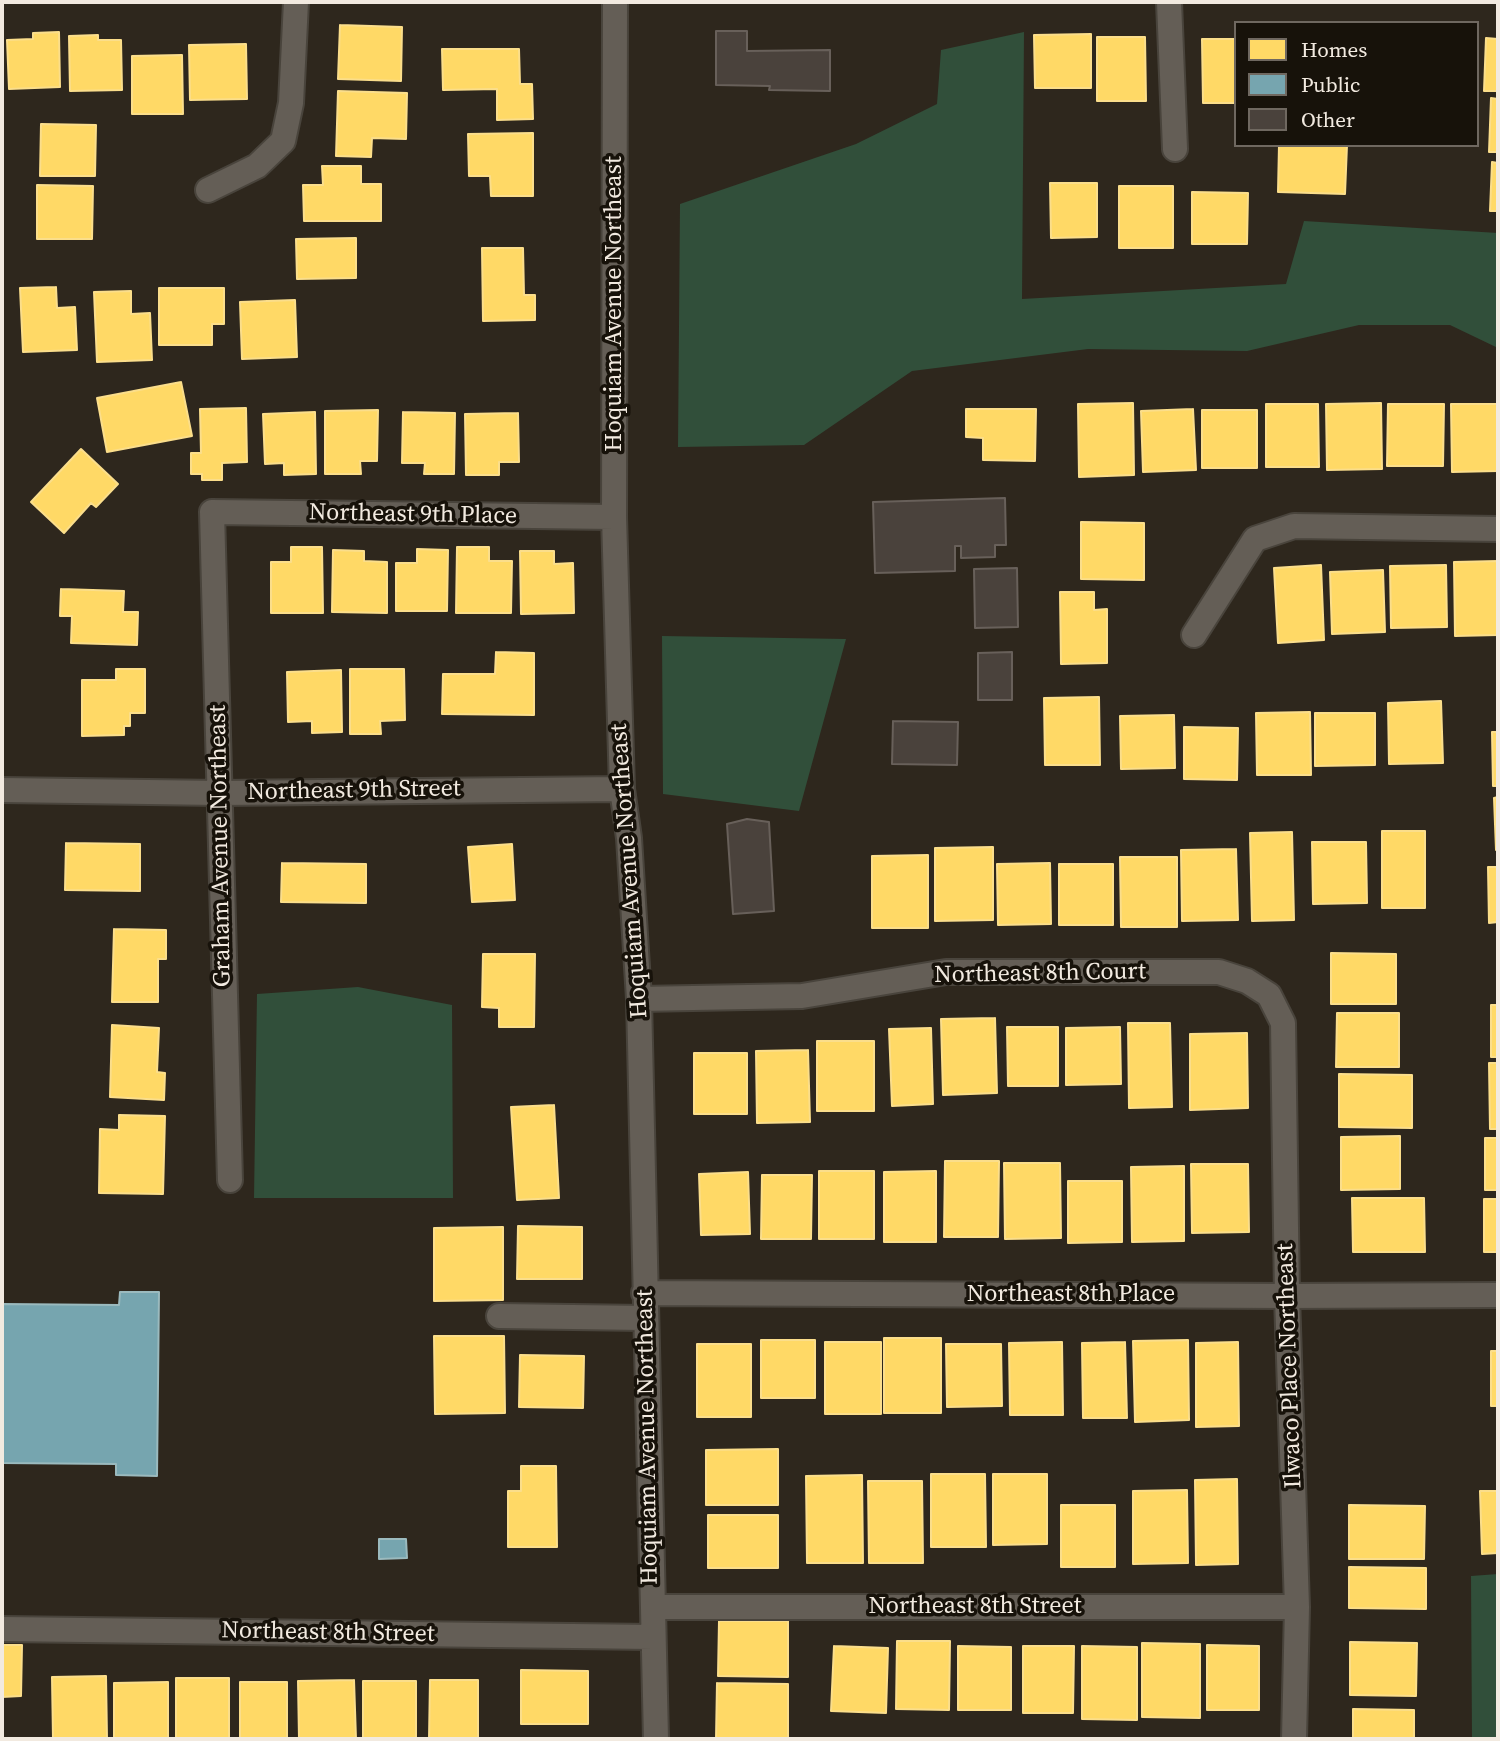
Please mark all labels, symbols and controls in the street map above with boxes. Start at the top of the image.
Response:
legend [1234,21,1479,147]
text: Homes [1301,35,1367,64]
text: Public [1301,70,1360,99]
text: Other [1301,105,1355,134]
street label: Hoquiam Avenue Northeast [601,156,629,452]
street label: Northeast 9th Place [309,499,517,531]
street label: Graham Avenue Northeast [204,705,238,987]
street label: Hoquiam Avenue Northeast [605,723,655,1019]
street label: Northeast 9th Street [247,775,461,807]
street label: Northeast 8th Court [934,958,1146,990]
street label: Ilwaco Place Northeast [1271,1243,1309,1489]
street label: Northeast 8th Place [967,1281,1175,1309]
street label: Hoquiam Avenue Northeast [631,1289,665,1585]
street label: Northeast 8th Street [868,1593,1082,1621]
street label: Northeast 8th Street [221,1617,435,1649]

